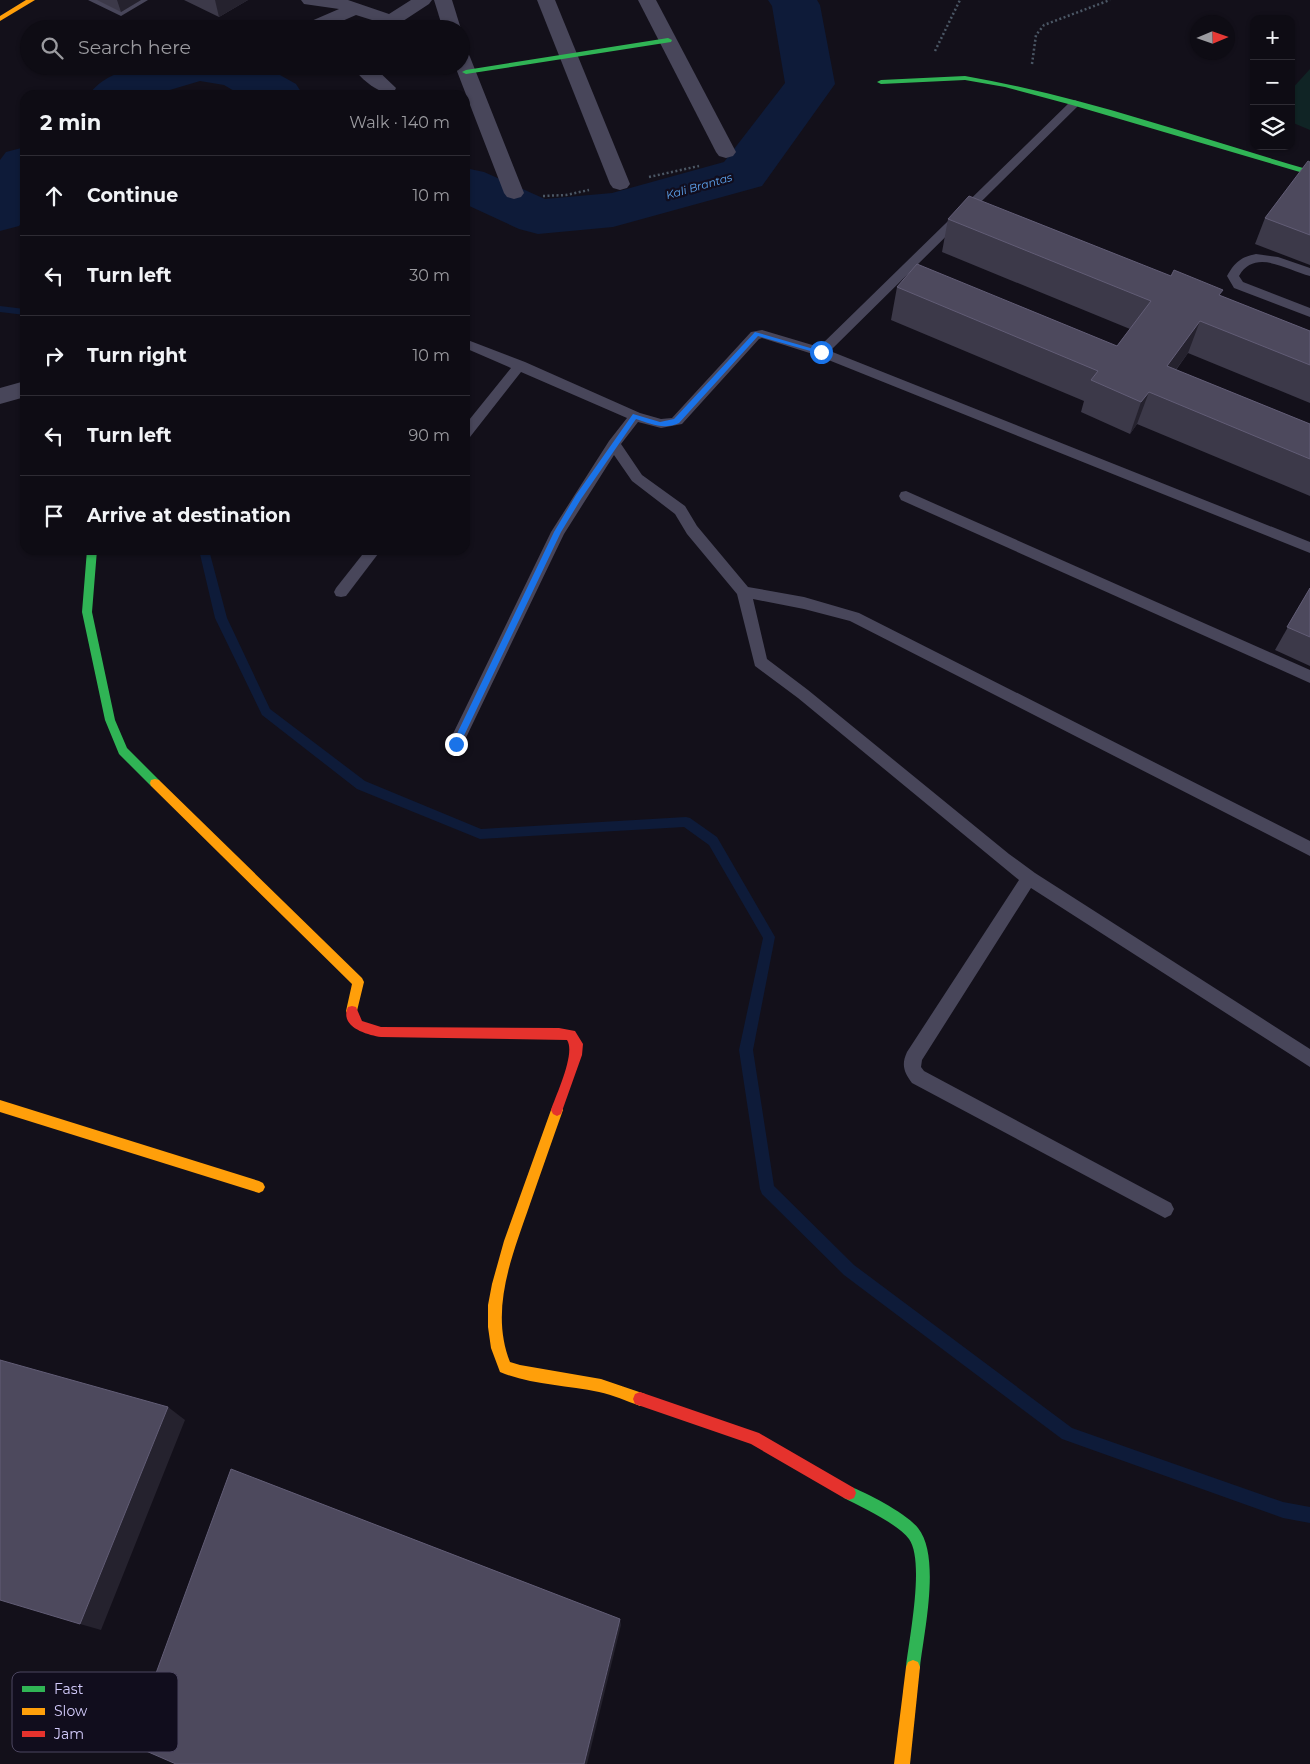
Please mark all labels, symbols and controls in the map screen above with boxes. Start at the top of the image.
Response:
north arrow [1190,15,1235,60]
map controls [1250,15,1295,150]
button: + [1250,15,1295,60]
search box [20,20,470,75]
icon: search [38,34,66,62]
text: Search here [78,36,191,59]
button: − [1250,60,1295,105]
button: layers [1250,105,1295,150]
text: 2 min [40,110,101,135]
text: Walk · 140 m [349,113,450,132]
water label: Kali Brantas [664,170,734,202]
icon: ahead [40,182,68,210]
text: Continue [87,184,178,207]
text: 10 m [412,186,450,205]
icon: left [40,262,68,290]
text: Turn left [87,264,172,287]
text: 30 m [409,266,450,285]
route start [810,341,833,364]
icon: right [40,342,68,370]
text: Turn right [87,344,187,367]
text: 10 m [412,346,450,365]
icon: left [40,422,68,450]
text: Turn left [87,424,172,447]
text: 90 m [408,426,450,445]
icon: arrive [40,502,68,530]
text: Arrive at destination [87,504,291,527]
route end [445,733,468,756]
legend [12,1672,178,1752]
text: Fast [54,1680,84,1698]
text: Slow [54,1702,88,1720]
text: Jam [53,1725,84,1743]

